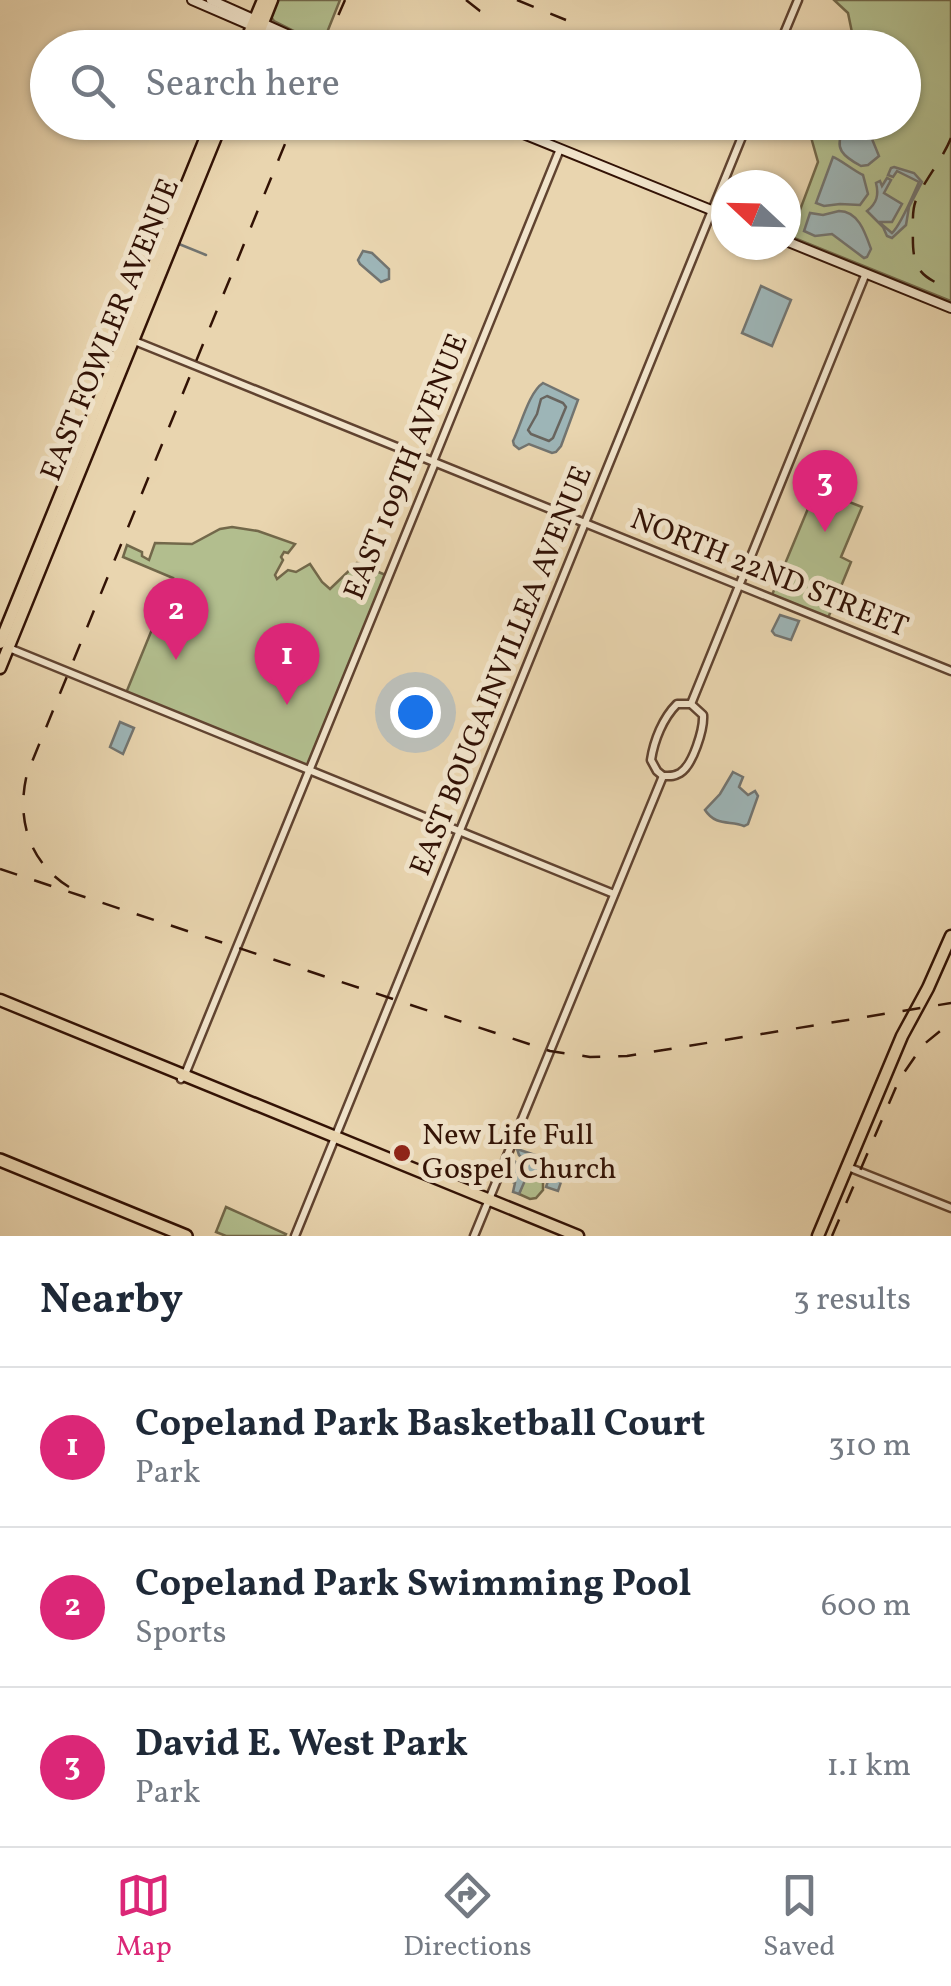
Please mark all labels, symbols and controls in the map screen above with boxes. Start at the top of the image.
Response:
search box [30,30,921,140]
icon: search [65,58,120,113]
text: Search here [145,59,340,112]
north arrow [711,170,801,260]
street label: EAST FOWLER AVENUE [31,173,191,487]
street label: EAST 109TH AVENUE [334,328,480,606]
pin: 3 [792,450,858,532]
street label: EAST BOUGAINVILLEA AVENUE [400,460,604,882]
street label: NORTH 22ND STREET [624,499,914,649]
pin: 2 [144,578,208,660]
pin: 1 [254,622,320,705]
your location [390,687,441,738]
place label: New Life Full Gospel Church [422,1115,617,1191]
marker: New Life Full Gospel Church [391,1142,413,1164]
text: Nearby [40,1272,183,1331]
text: 3 results [793,1279,911,1323]
text: Copeland Park Basketball Court [135,1399,705,1452]
text: 1 [66,1425,79,1469]
text: 310 m [828,1425,911,1469]
text: Park [135,1452,200,1496]
text: Copeland Park Swimming Pool [135,1559,691,1612]
text: 2 [64,1585,81,1629]
text: 600 m [821,1585,911,1629]
text: Sports [135,1612,226,1656]
text: David E. West Park [135,1719,468,1772]
text: 3 [64,1745,81,1789]
text: 1.1 km [826,1745,911,1789]
text: Park [135,1772,200,1816]
tab: Map [116,1868,172,1967]
tab: Directions [403,1868,532,1967]
tab: Saved [763,1868,835,1967]

